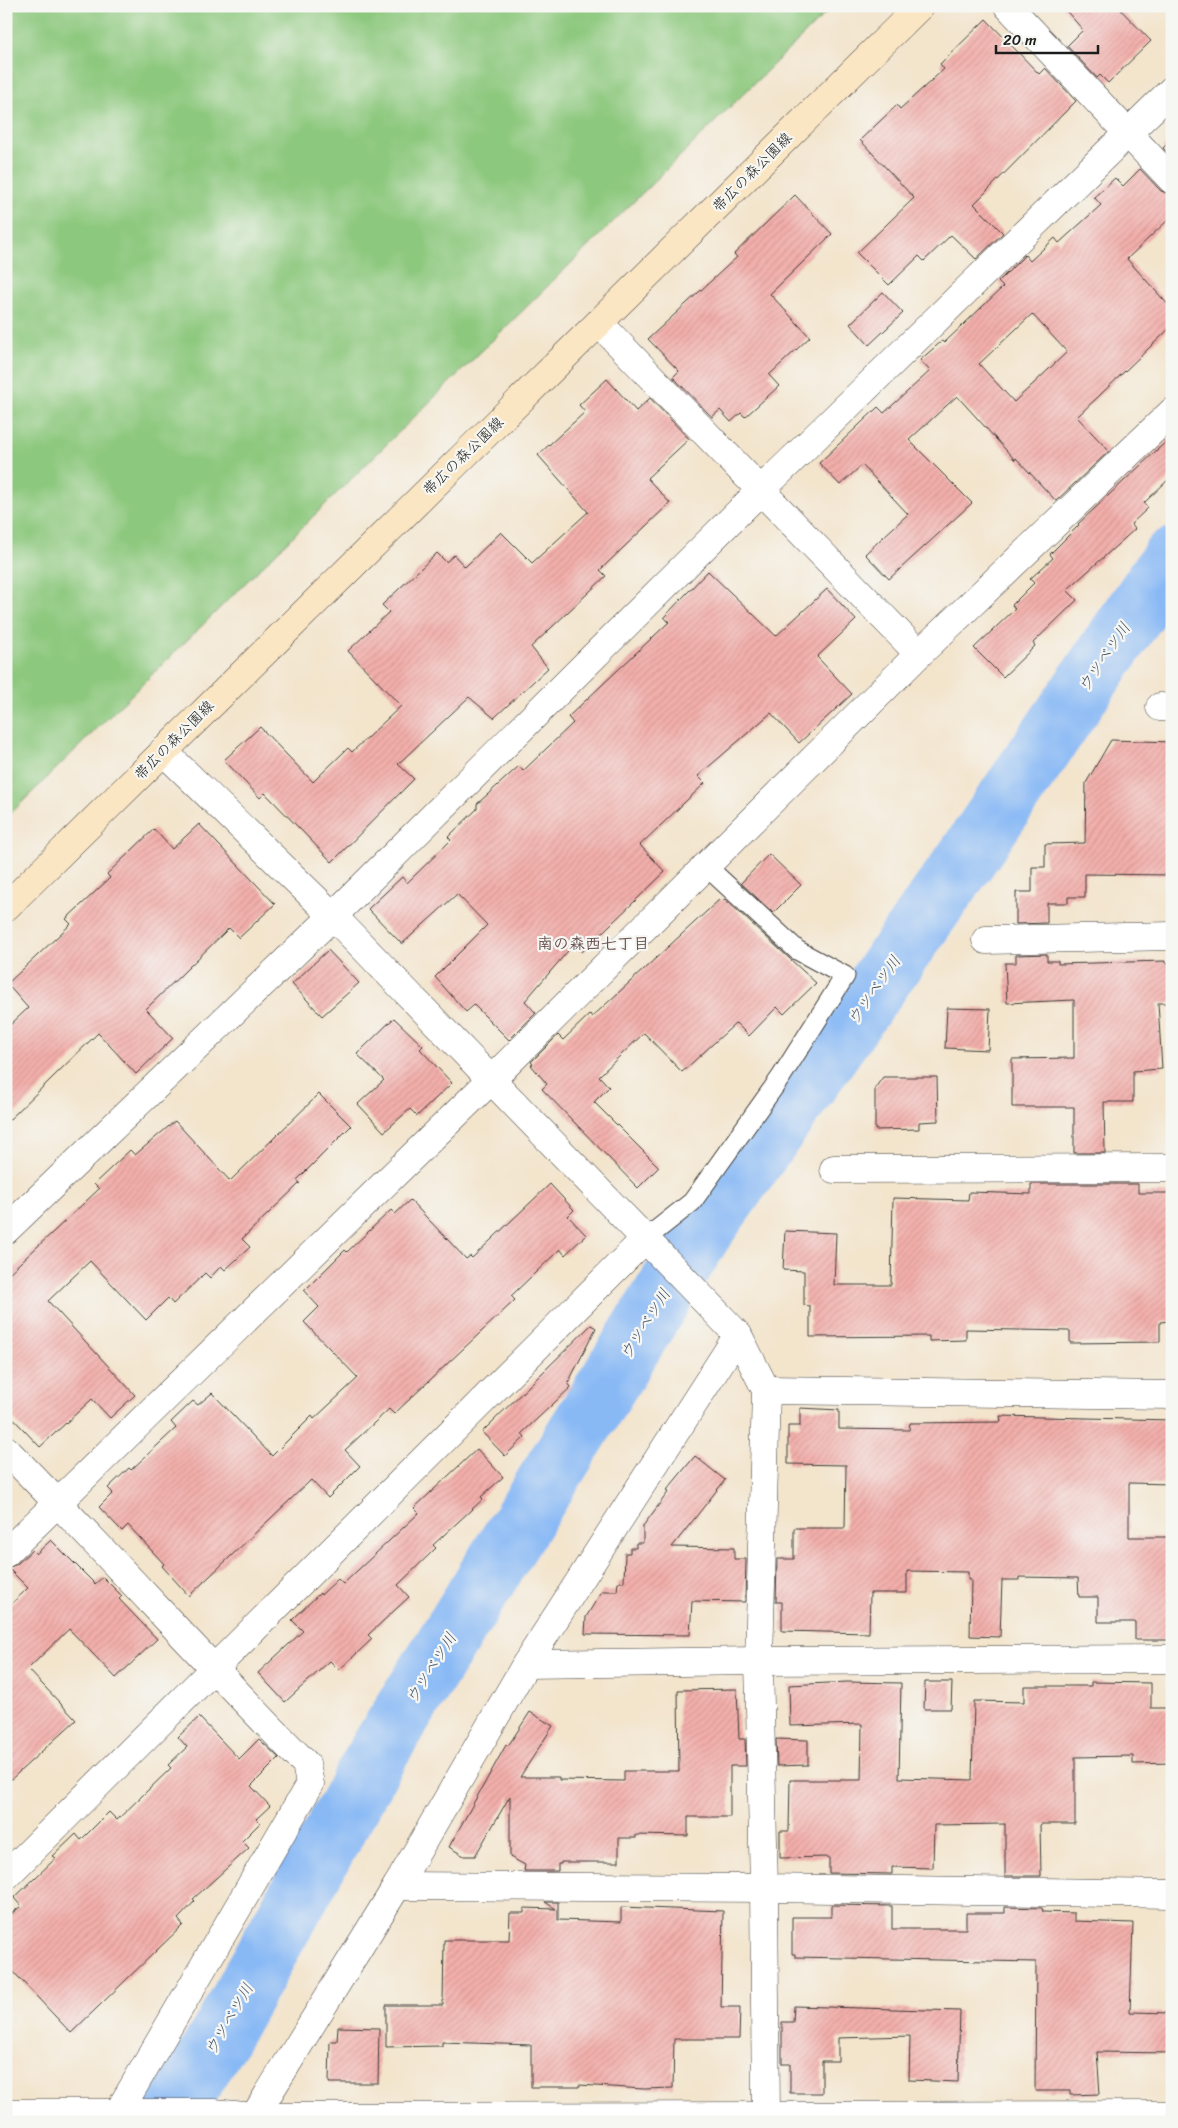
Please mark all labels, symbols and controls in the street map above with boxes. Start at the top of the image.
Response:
scale bar [996,22,1098,54]
text: 20 m [1003,27,1037,53]
street label: 帯広の森公園線 [706,126,798,218]
street label: 帯広の森公園線 [416,410,510,502]
water label: ウツベツ川 [1070,616,1138,698]
street label: 帯広の森公園線 [128,694,220,786]
district label: 南の森西七丁目 [537,929,649,958]
water label: ウツベツ川 [839,949,909,1031]
water label: ウツベツ川 [612,1282,678,1366]
water label: ウツベツ川 [398,1626,464,1710]
water label: ウツベツ川 [196,1977,262,2061]

